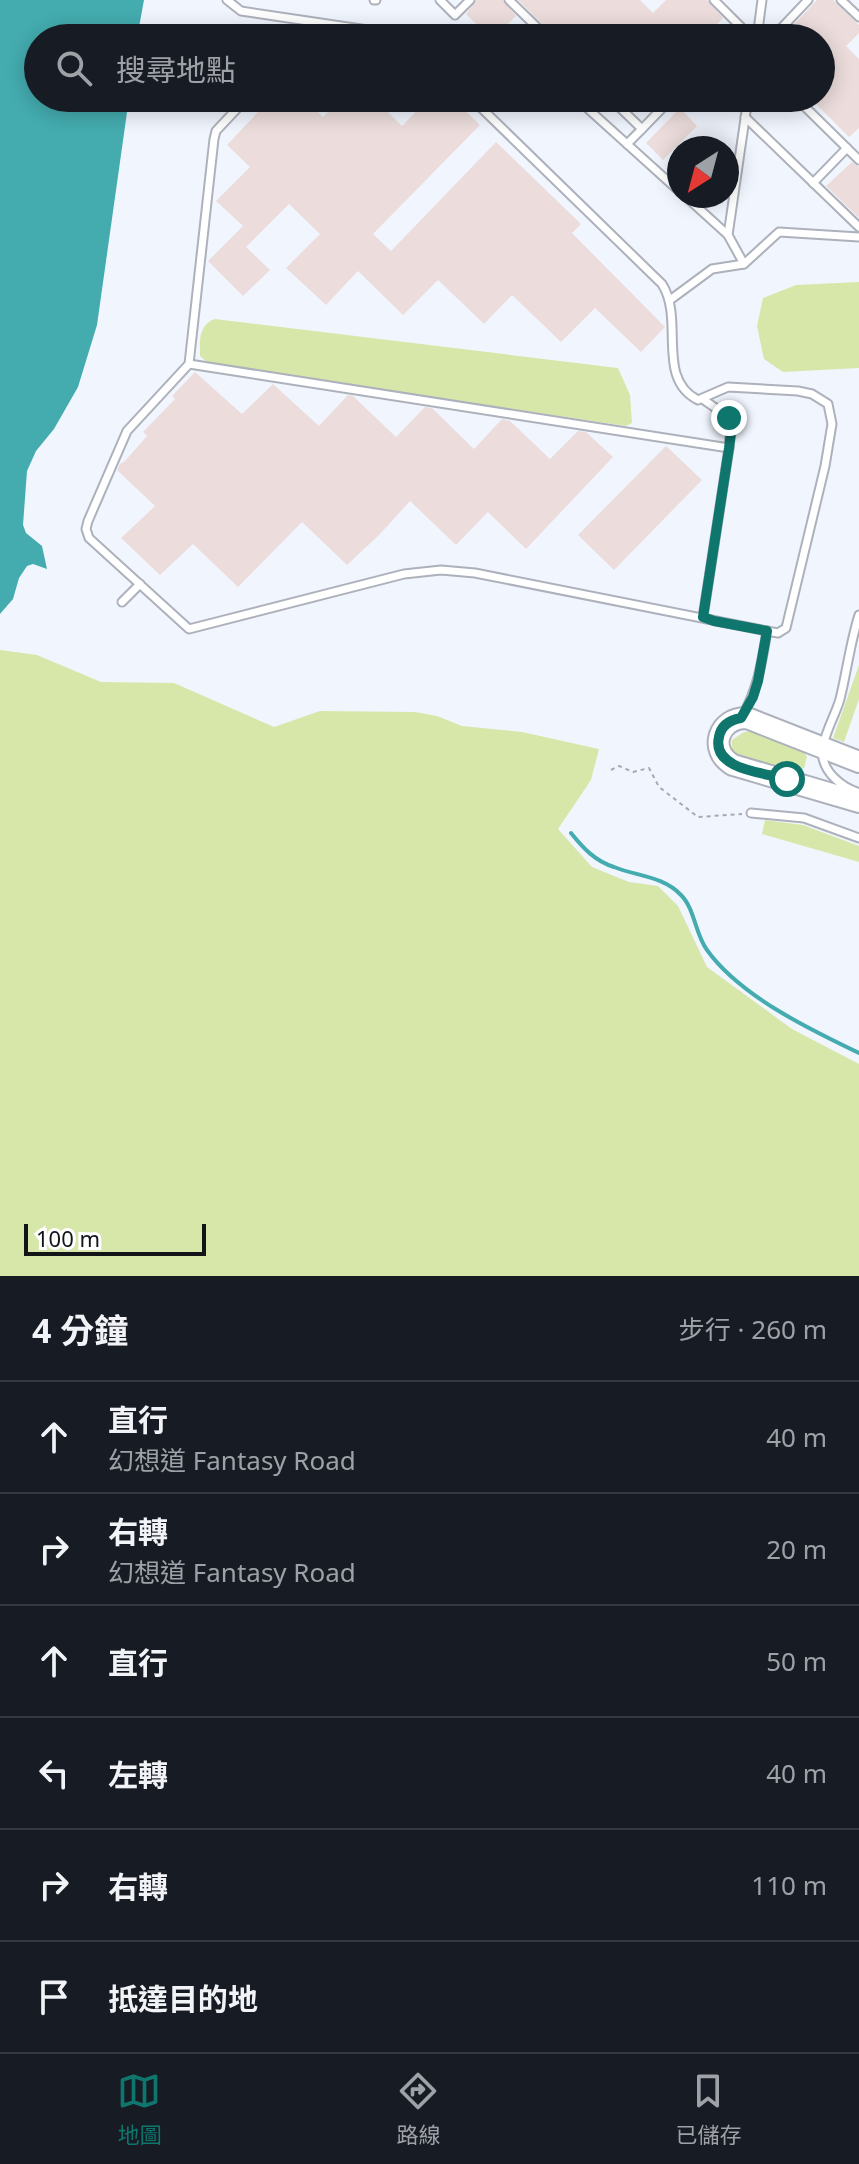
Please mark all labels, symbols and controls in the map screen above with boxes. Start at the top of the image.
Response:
search box [24,24,835,112]
icon: search [52,46,96,90]
text: 搜尋地點 [116,49,236,90]
north arrow [667,136,739,208]
route end [711,400,747,436]
route start [769,761,805,797]
scale bar [24,1220,206,1256]
text: 100 m [36,1223,100,1253]
text: 4 分鐘 [32,1307,128,1353]
text: 步行 · 260 m [679,1311,827,1347]
text: 直行 [108,1399,168,1440]
icon: ahead [32,1415,76,1459]
text: 40 m [766,1419,827,1455]
text: 幻想道 Fantasy Road [108,1442,356,1478]
text: 右轉 [108,1511,168,1552]
icon: right [32,1527,76,1571]
text: 20 m [766,1531,827,1567]
text: 幻想道 Fantasy Road [108,1554,356,1590]
icon: ahead [32,1639,76,1683]
text: 直行 [108,1642,168,1683]
text: 50 m [766,1643,827,1679]
icon: left [32,1751,76,1795]
text: 左轉 [108,1754,168,1795]
text: 40 m [766,1755,827,1791]
icon: right [32,1863,76,1907]
text: 右轉 [108,1866,168,1907]
text: 110 m [751,1867,827,1903]
icon: arrive [32,1975,76,2019]
text: 抵達目的地 [108,1978,258,2019]
tab: 地圖 [117,2069,162,2149]
tab: 路線 [396,2069,441,2149]
tab: 已儲存 [675,2069,742,2149]

